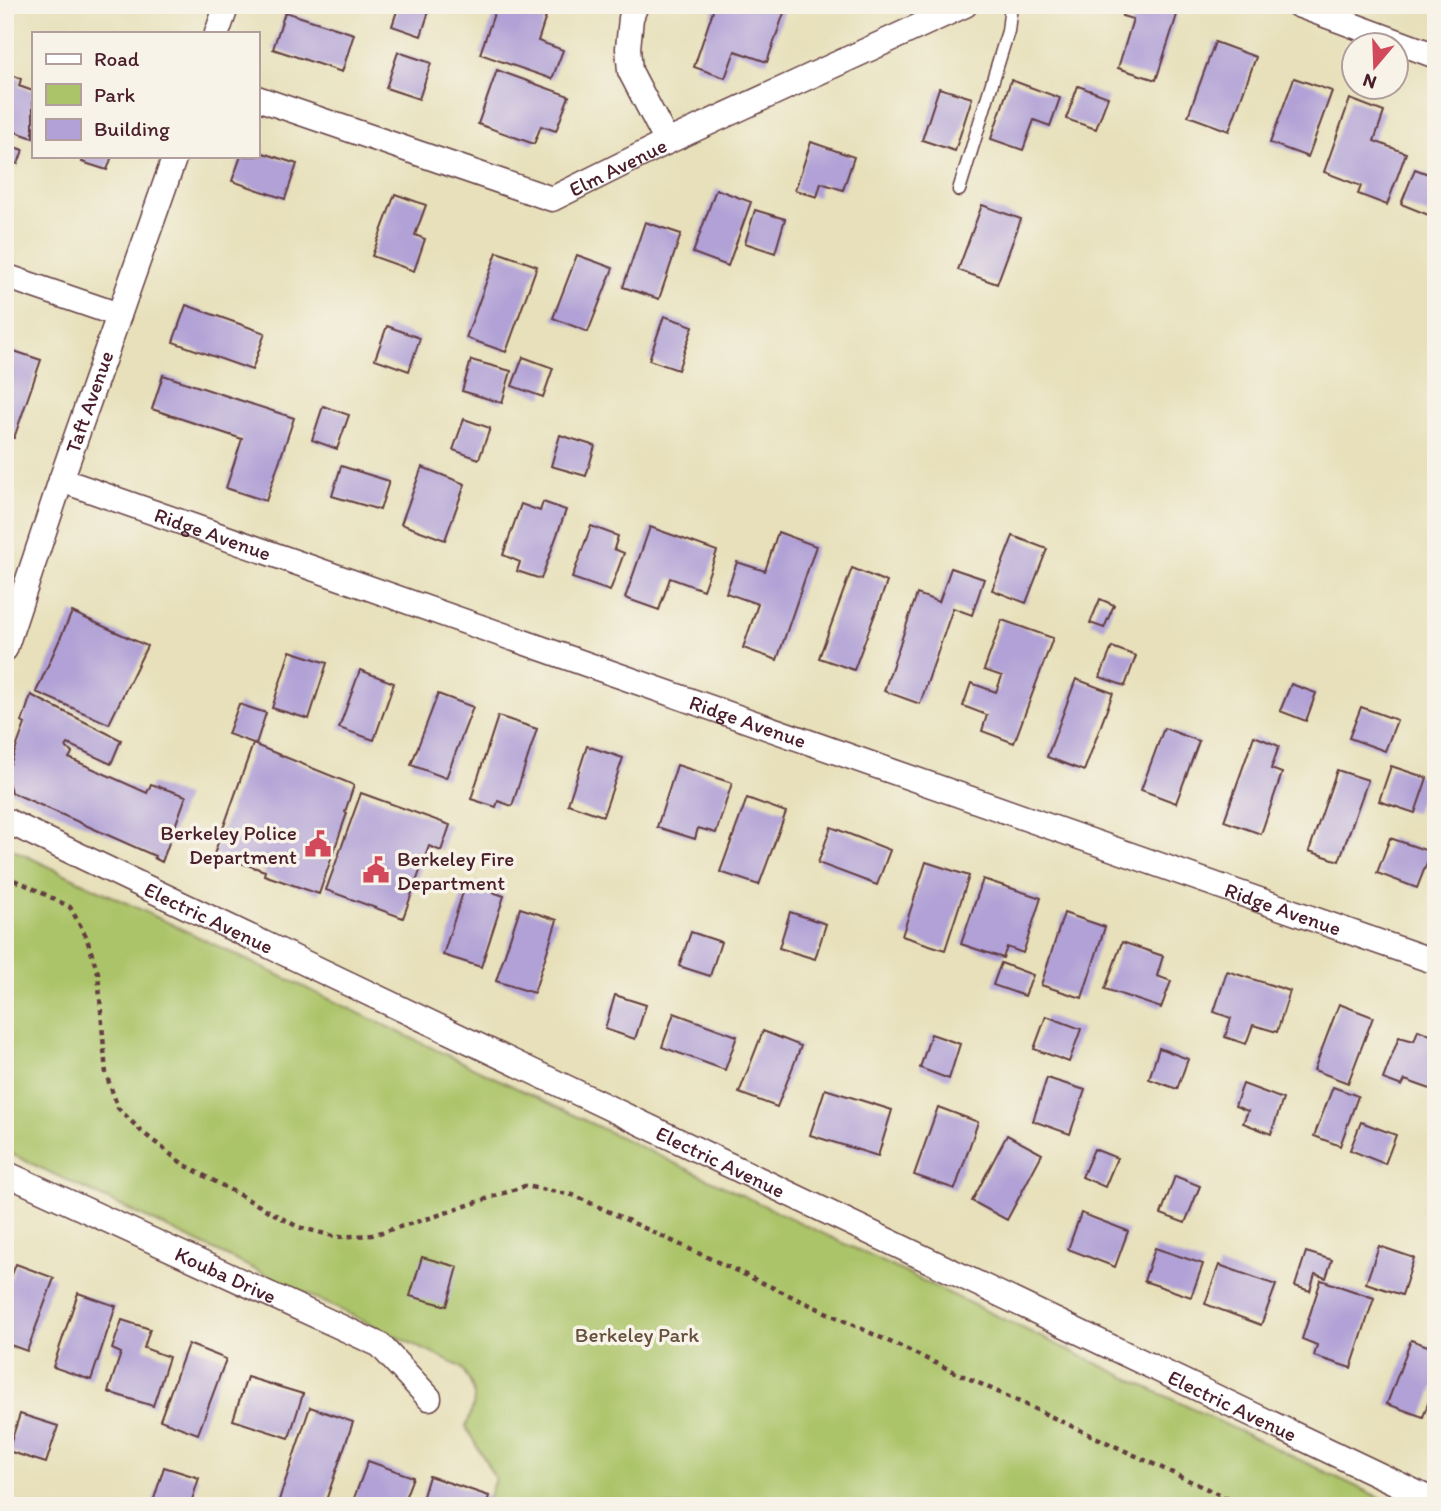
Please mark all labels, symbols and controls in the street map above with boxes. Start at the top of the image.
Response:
legend [32,32,259,158]
north arrow [1340,32,1410,102]
text: Road [94,46,140,71]
text: N [1360,69,1379,95]
text: Park [94,82,136,107]
text: Building [94,116,170,141]
street label: Elm Avenue [565,132,671,201]
street label: Taft Avenue [59,347,118,456]
street label: Ridge Avenue [151,501,275,565]
street label: Ridge Avenue [686,689,810,753]
place label: Berkeley Police Department [160,820,297,869]
public building icon: Berkeley Police Department [303,829,333,859]
place label: Berkeley Fire Department [397,846,514,895]
public building icon: Berkeley Fire Department [361,855,391,885]
street label: Electric Avenue [141,876,278,959]
street label: Ridge Avenue [1221,876,1345,940]
street label: Electric Avenue [652,1120,789,1203]
street label: Kouba Drive [171,1240,280,1308]
park label: Berkeley Park [575,1322,699,1347]
street label: Electric Avenue [1164,1364,1301,1446]

